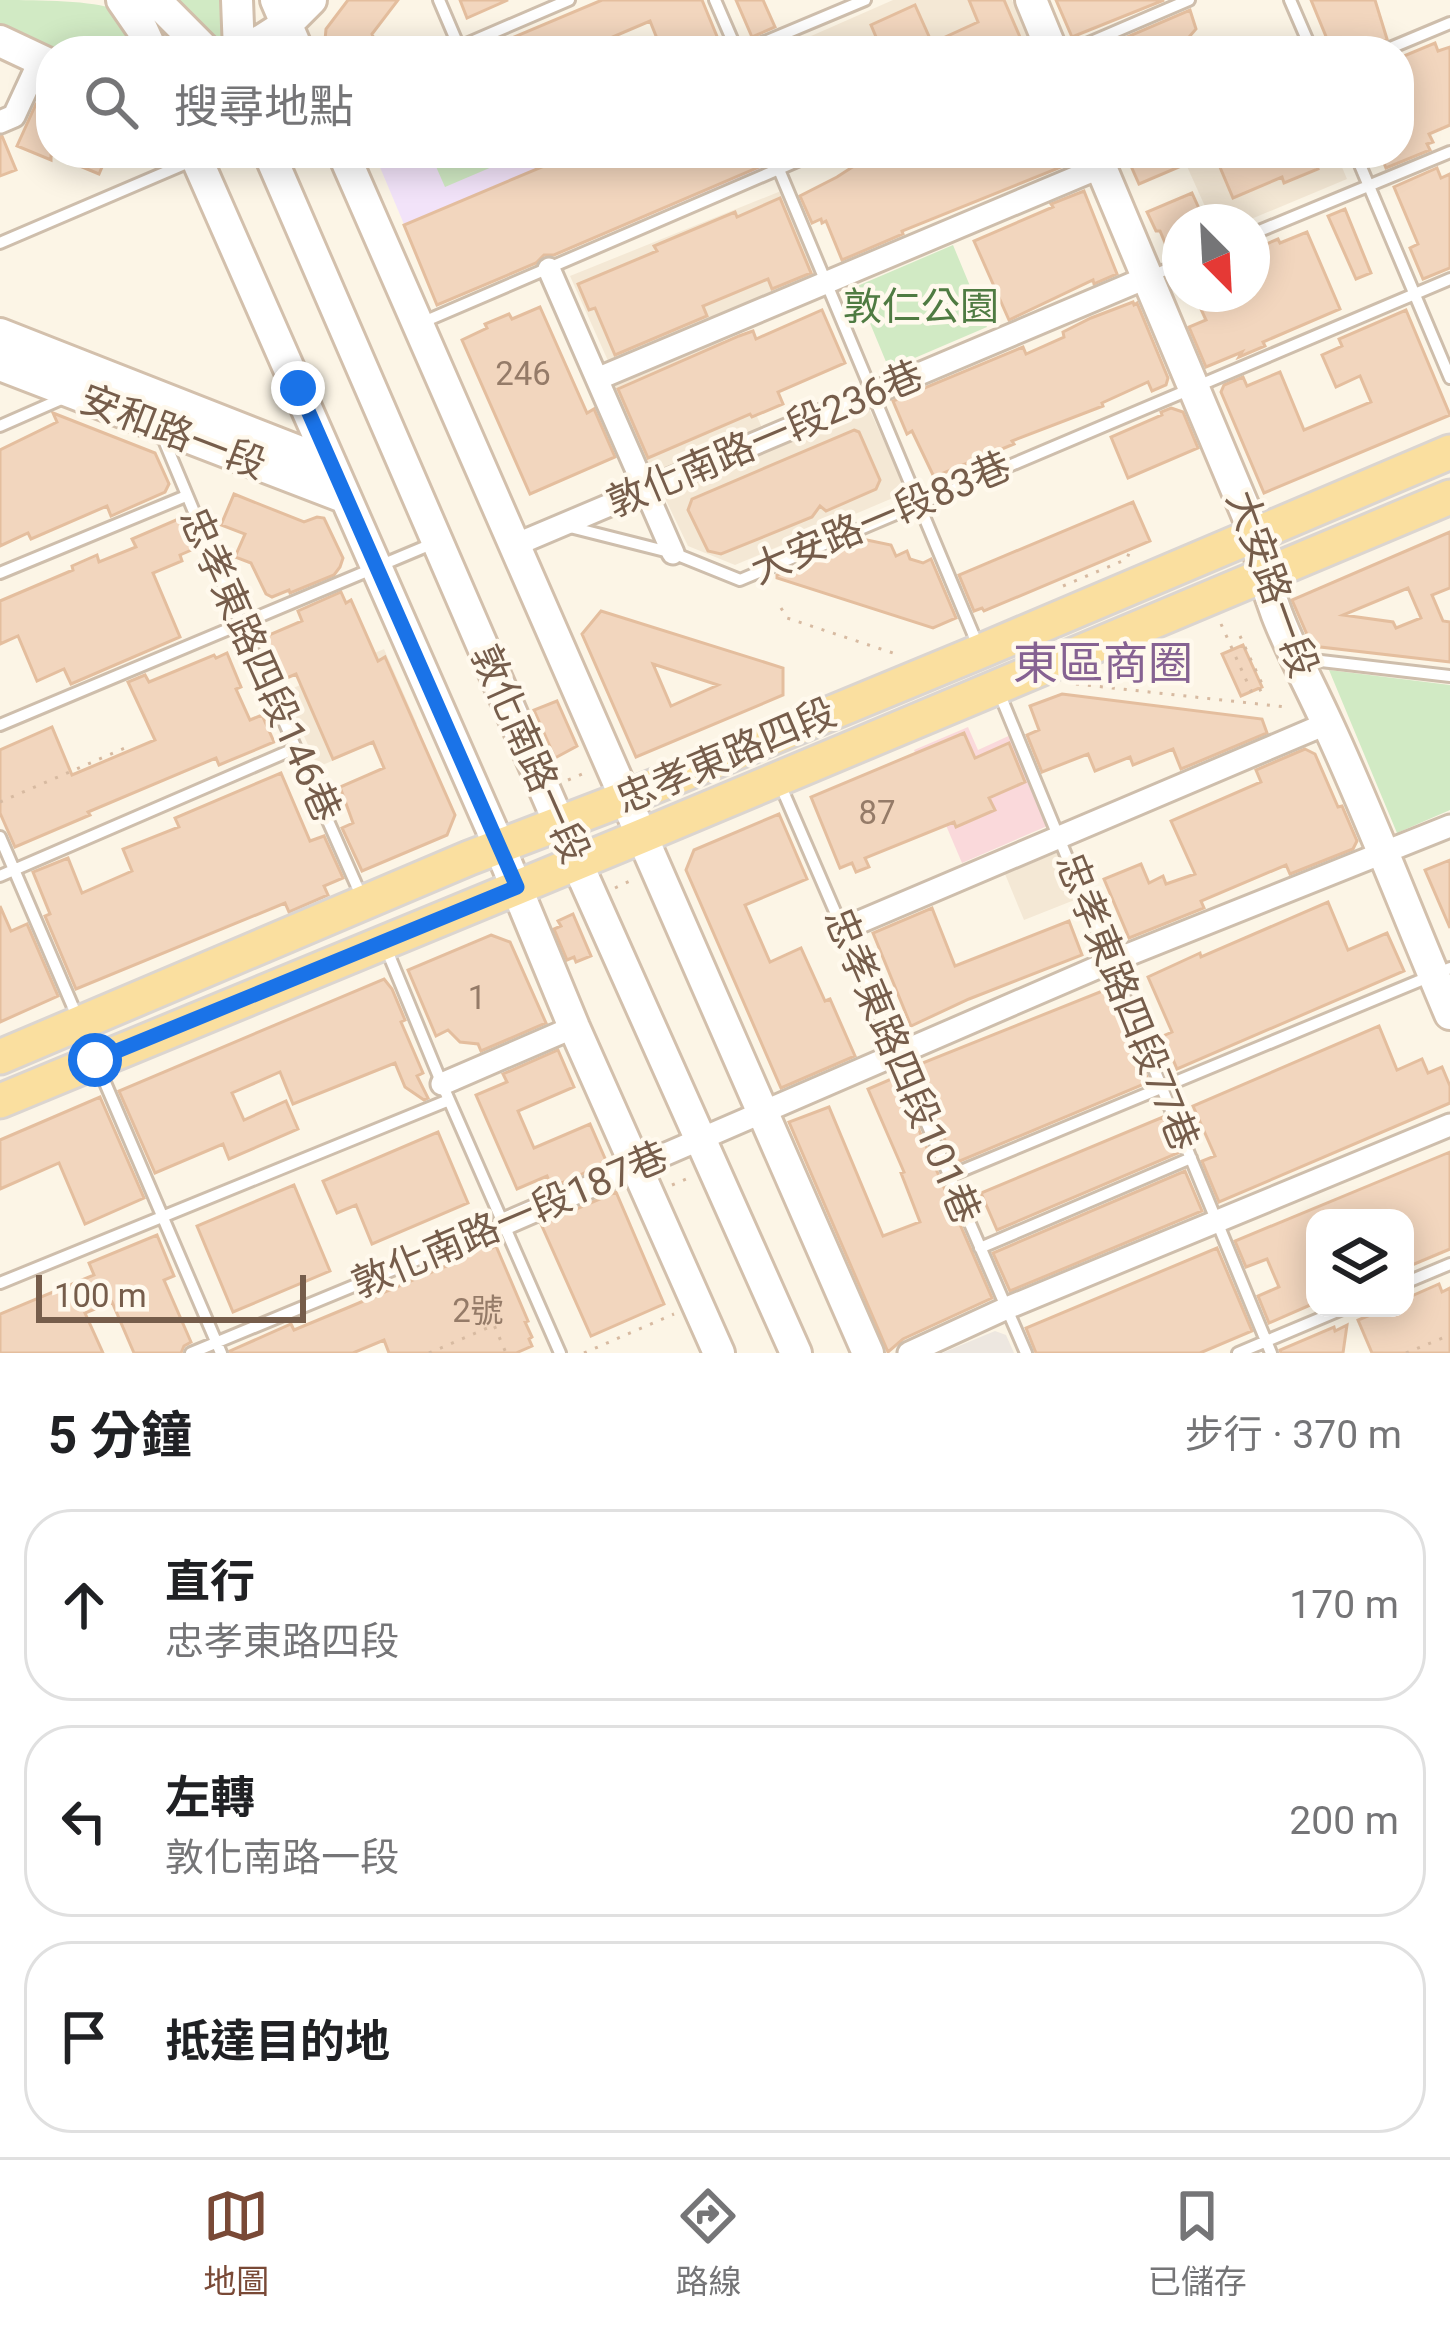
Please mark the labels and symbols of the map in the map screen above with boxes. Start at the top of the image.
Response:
north arrow [1162,204,1270,312]
park label: 敦仁公園 [843,284,999,330]
street label: 敦化南路一段236巷 [600,352,930,526]
house number: 246 [495,354,551,393]
route end [271,361,325,415]
street label: 安和路一段 [74,376,272,488]
street label: 大安路一段83巷 [744,443,1018,593]
street label: 大安路一段 [1217,485,1327,683]
street label: 忠孝東路四段146巷 [170,501,350,829]
district label: 東區商圈 [1013,637,1193,690]
street label: 敦化南路一段 [461,638,599,870]
street label: 忠孝東路四段 [609,689,843,823]
house number: 87 [858,793,896,832]
street label: 忠孝東路四段77巷 [1046,846,1208,1158]
street label: 忠孝東路四段101巷 [815,901,989,1231]
house number: 1 [468,978,486,1017]
route start [68,1033,122,1087]
street label: 敦化南路一段187巷 [345,1133,675,1307]
scale bar [36,1269,306,1322]
house number: 2號 [452,1291,504,1330]

